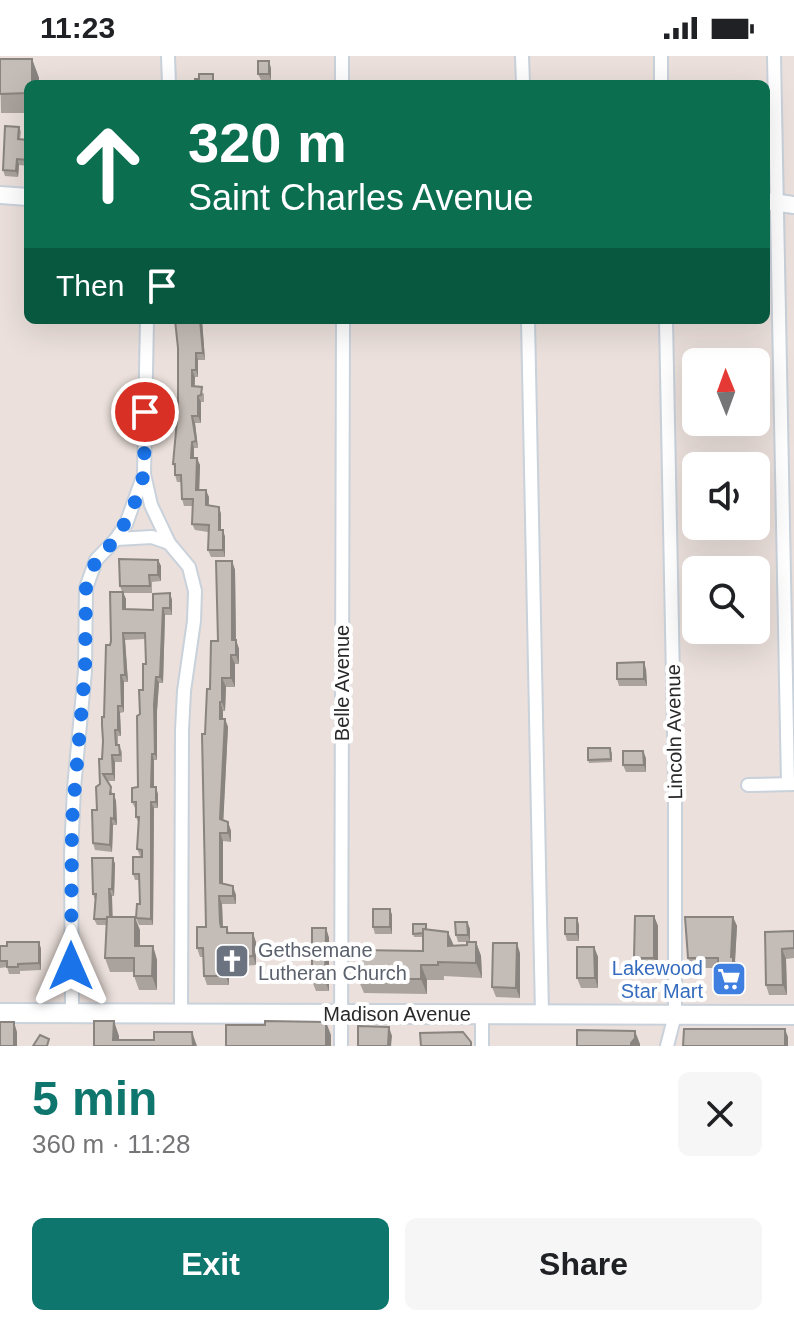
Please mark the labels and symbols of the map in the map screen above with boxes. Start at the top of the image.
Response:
north arrow [682,348,770,436]
pin [111,378,179,446]
street label: Belle Avenue [331,625,353,741]
street label: Lincoln Avenue [662,664,686,800]
position arrow [29,924,113,1008]
place label: Gethsemane Lutheran Church [258,939,407,984]
church icon: Gethsemane Lutheran Church [213,942,251,980]
place label: Lakewood Star Mart [612,957,703,1002]
supermarket icon: Lakewood Star Mart [710,960,748,998]
street label: Madison Avenue [323,1003,471,1025]

